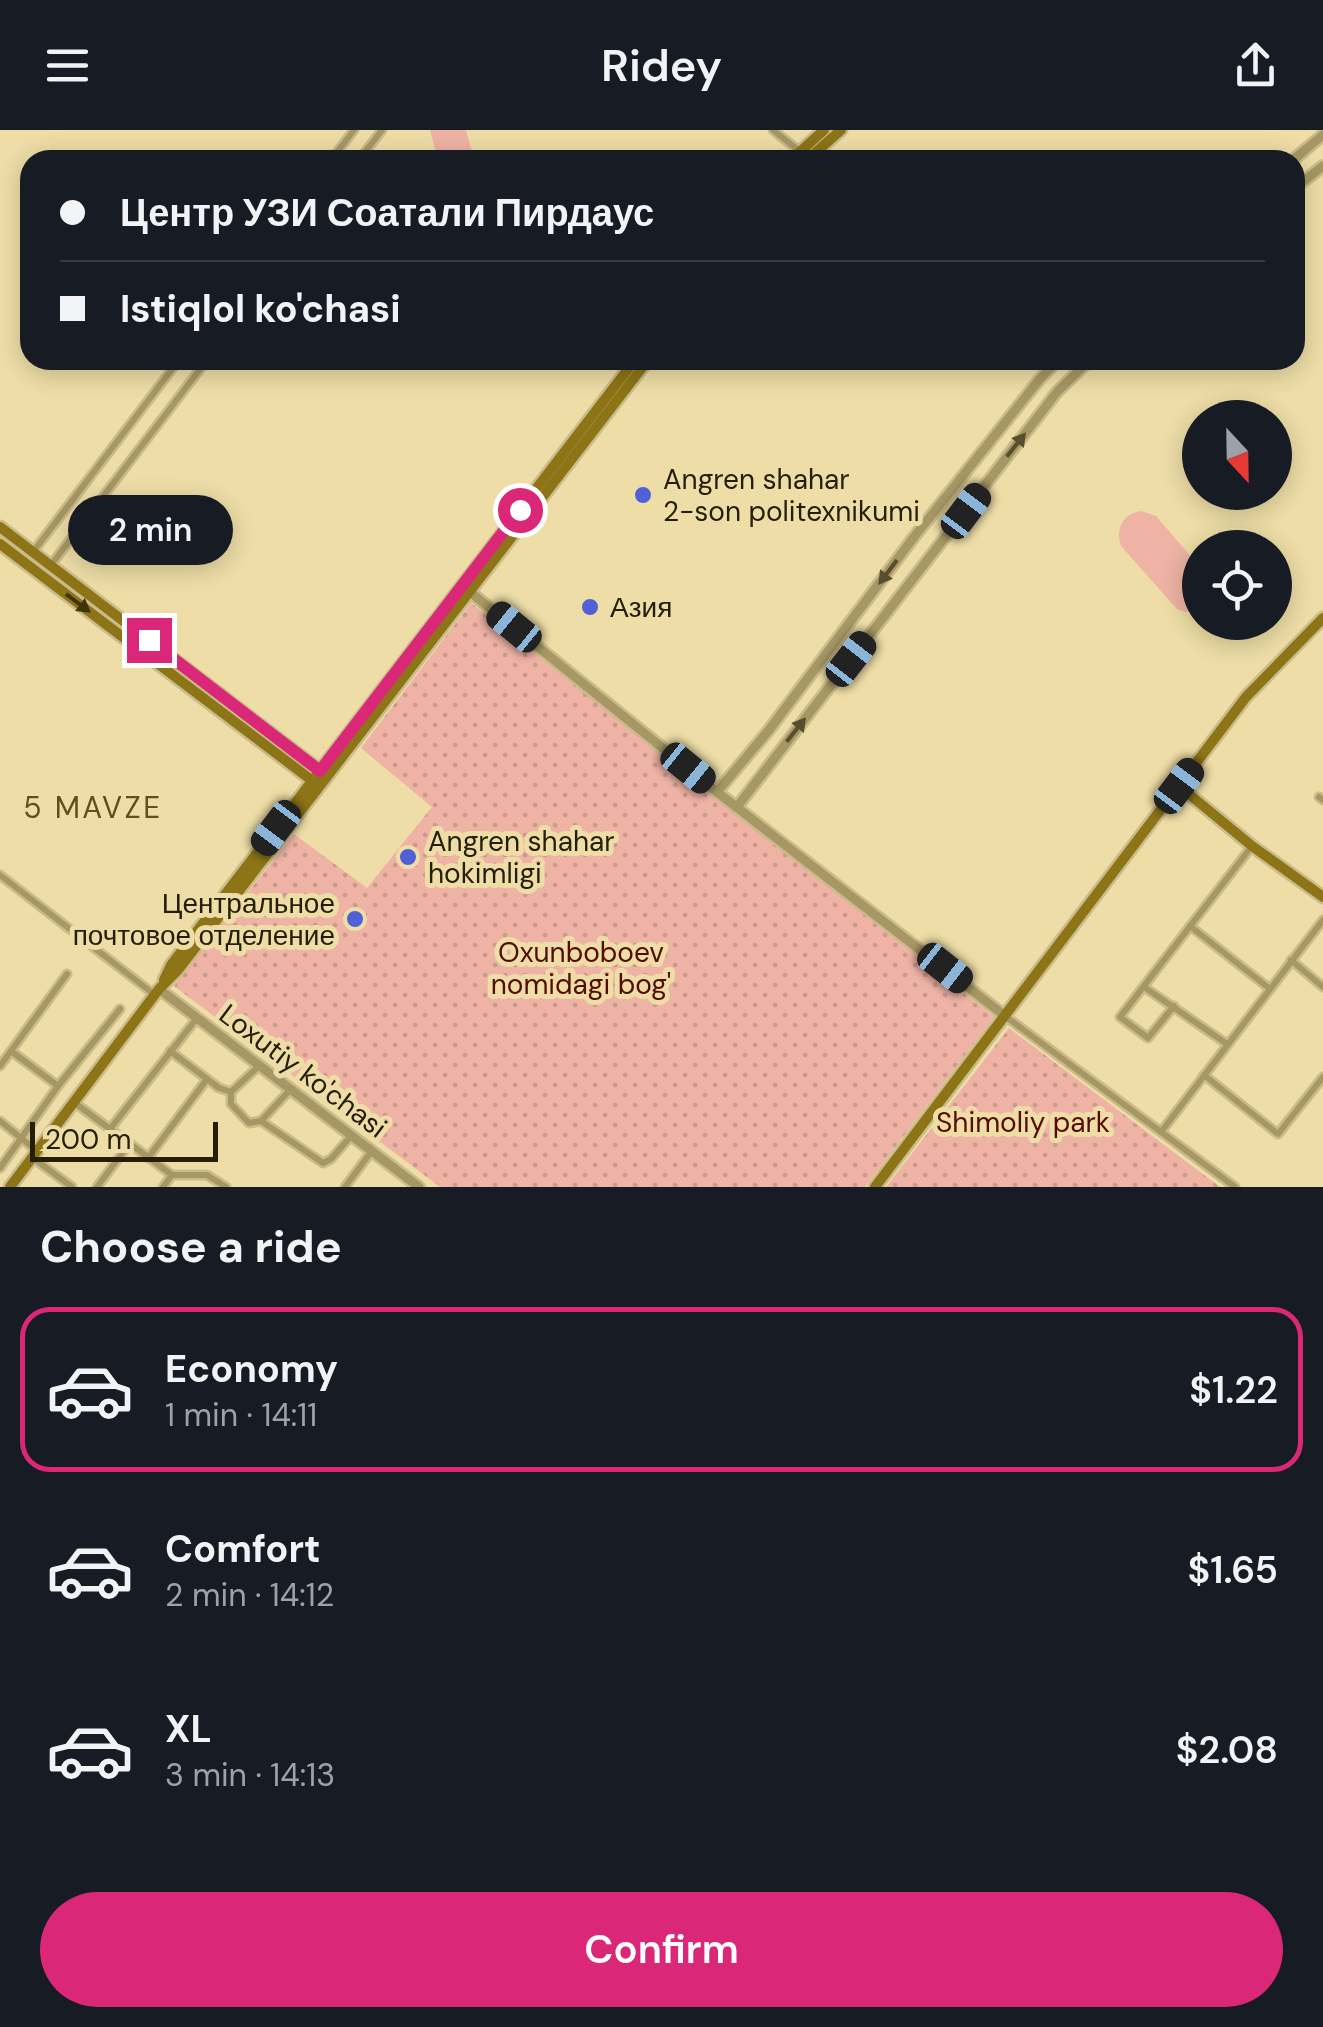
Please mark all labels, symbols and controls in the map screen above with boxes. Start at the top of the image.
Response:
text: Ridey [601,36,722,95]
icon: menu [40,38,95,93]
icon: share [1228,38,1283,93]
text: Центр УЗИ Соатали Пирдаус [120,188,654,238]
text: Istiqlol ko'chasi [120,284,401,334]
north arrow [1182,400,1292,510]
map controls [1182,400,1292,640]
one-way arrow [1006,432,1026,458]
place label: Angren shahar 2-son politexnikumi [663,461,920,530]
car [936,478,996,544]
marker: Angren shahar 2-son politexnikumi [632,484,654,506]
route start [498,488,543,533]
callout: 2 min [66,495,232,565]
text: 2 min [109,509,192,551]
button: locate [1182,530,1292,640]
one-way arrow [878,559,898,585]
place label: Азия [610,589,672,626]
one-way arrow [65,592,91,612]
car [481,596,547,658]
marker: Азия [579,596,601,618]
route end [127,618,172,663]
car [821,626,881,692]
one-way arrow [785,717,806,743]
car [655,737,721,799]
car [1149,753,1209,819]
district label: 5 MAVZE [23,788,163,827]
car [246,795,306,861]
place label: Angren shahar hokimligi [428,823,615,892]
marker: Angren shahar hokimligi [397,846,419,868]
place label: Центральное почтовое отделение [73,885,335,954]
marker: Центральное почтовое отделение [344,908,366,930]
park label: Oxunboboev nomidagi bog' [491,934,671,1003]
car [912,938,978,998]
street label: Loxutiy ko'chasi [212,996,394,1146]
park label: Shimoliy park [936,1104,1110,1141]
scale bar [30,1117,218,1162]
text: 200 m [45,1121,132,1158]
text: Choose a ride [40,1217,342,1276]
text: Economy [165,1344,338,1394]
icon: car [45,1345,135,1435]
text: $1.22 [1189,1365,1278,1415]
text: 1 min · 14:11 [165,1394,317,1436]
text: Comfort [165,1524,321,1574]
icon: car [45,1525,135,1615]
text: $1.65 [1187,1545,1278,1595]
text: 2 min · 14:12 [165,1574,334,1616]
text: XL [165,1704,212,1754]
icon: car [45,1705,135,1795]
text: $2.08 [1176,1725,1278,1775]
text: 3 min · 14:13 [165,1754,335,1796]
button: Confirm [40,1892,1283,2007]

